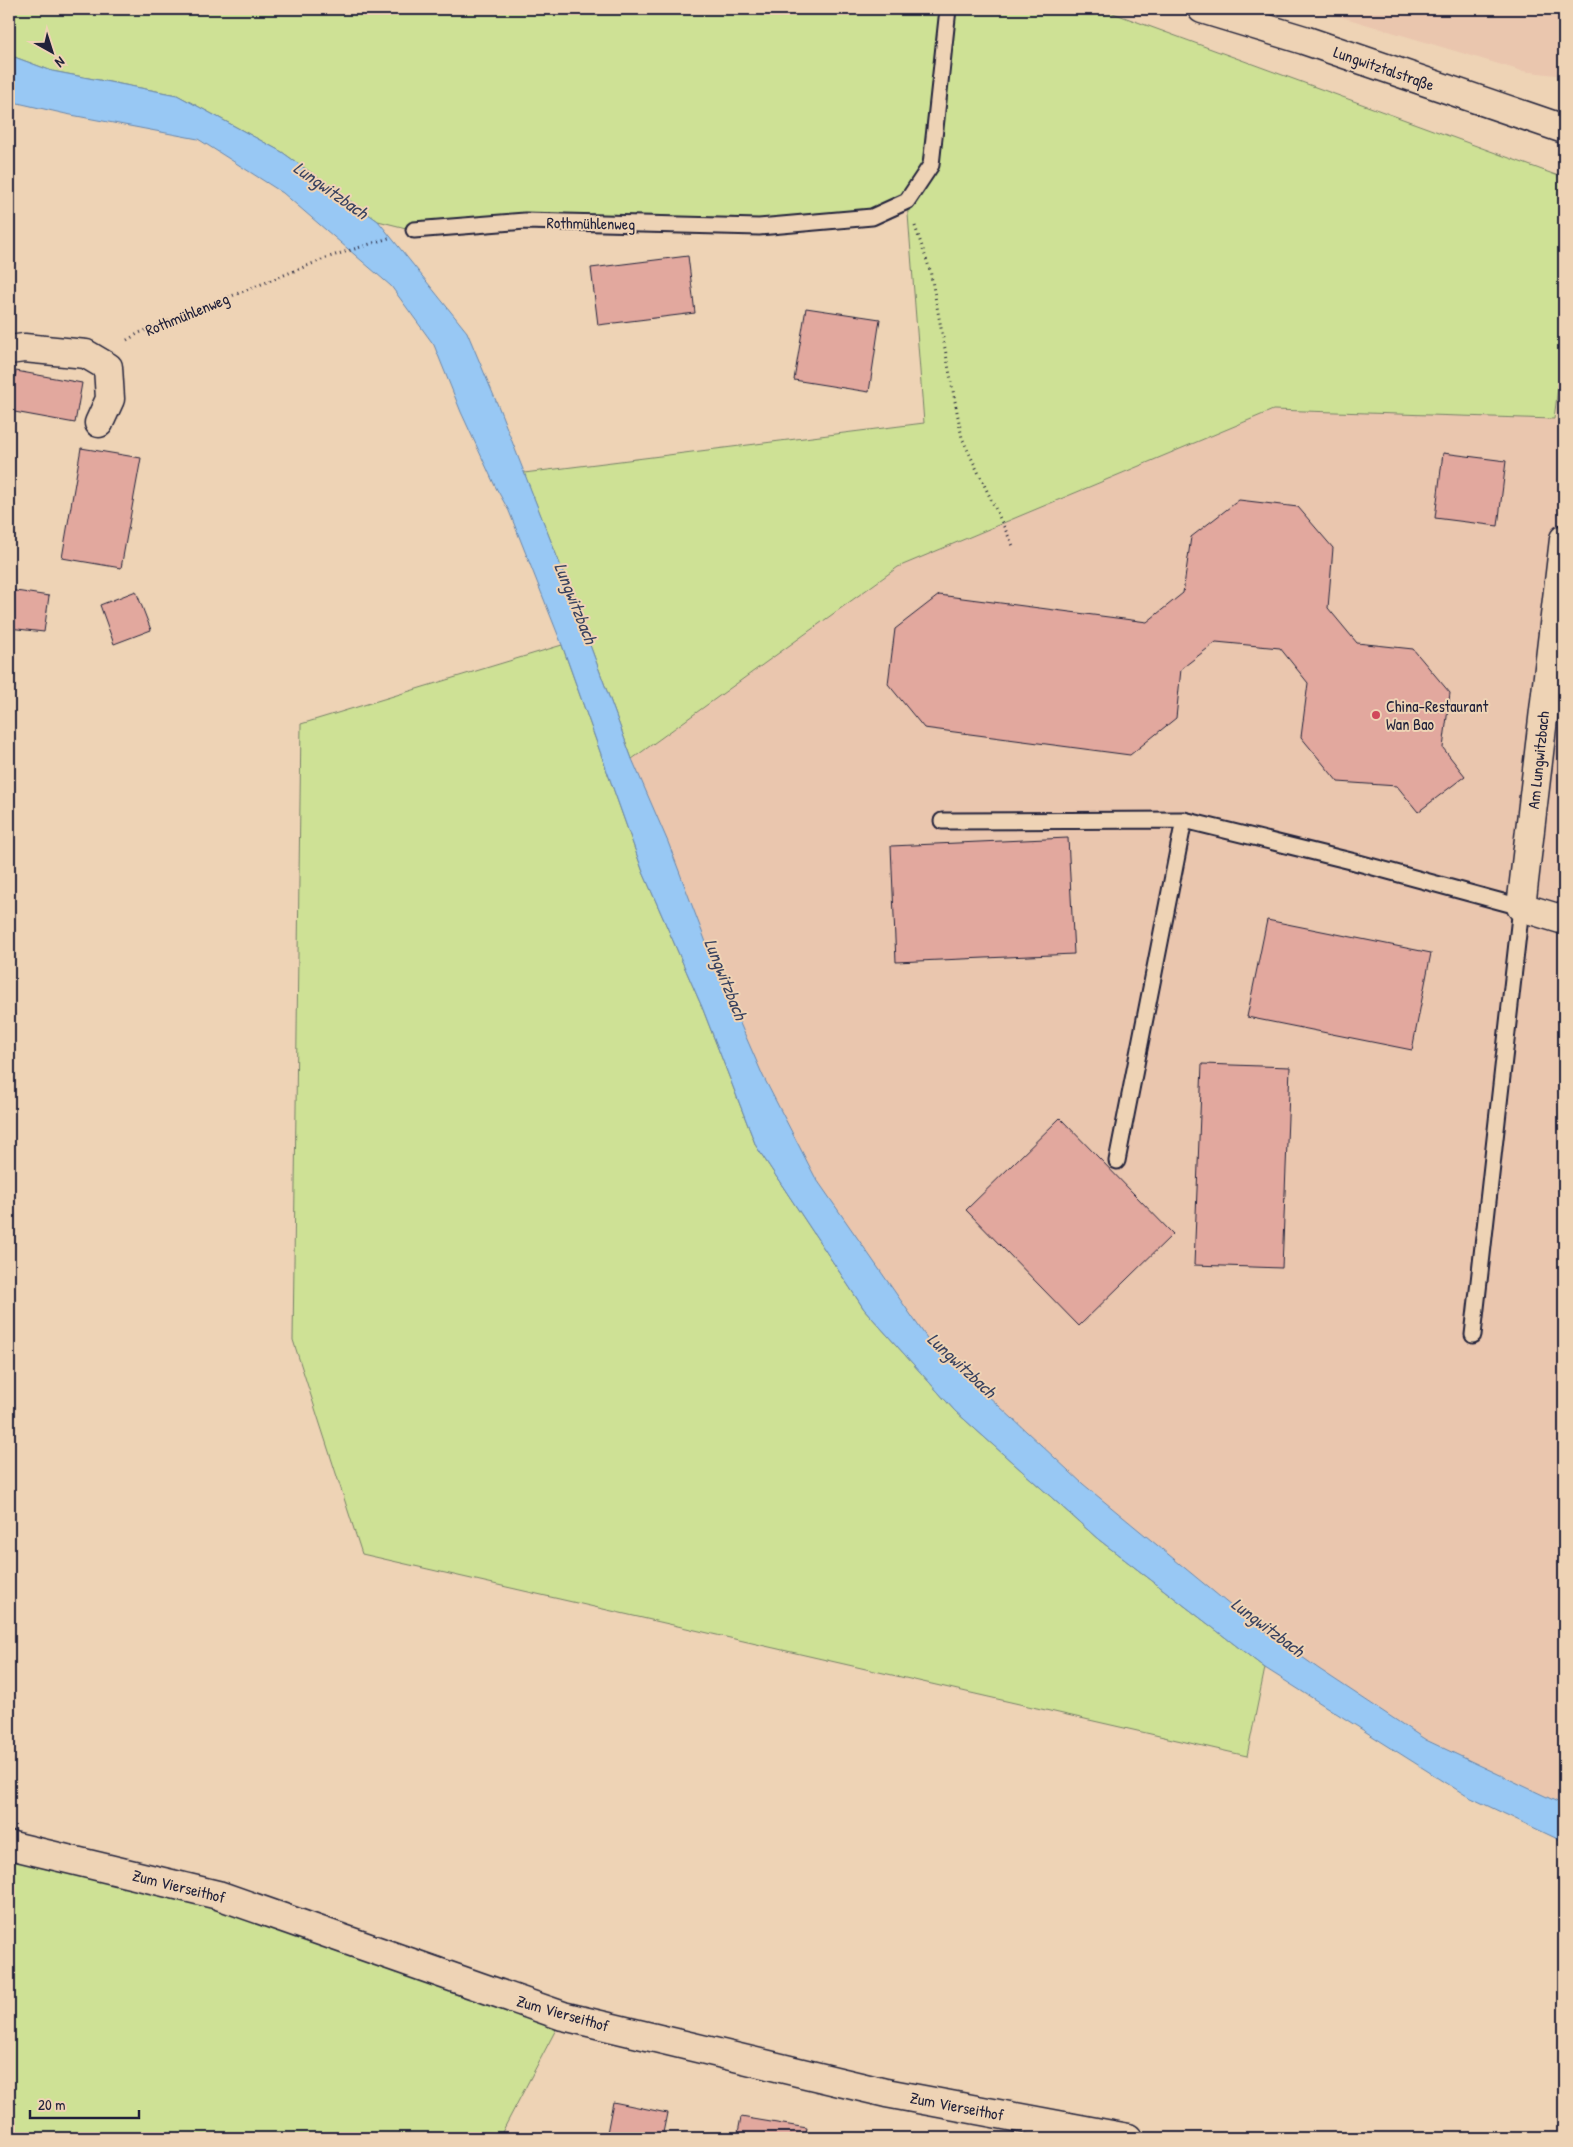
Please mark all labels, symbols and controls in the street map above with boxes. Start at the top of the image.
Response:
north arrow [28,28,78,78]
street label: Lungwitztalstraße [1331,41,1438,96]
text: N [51,53,69,73]
water label: Lungwitzbach [289,155,374,226]
street label: Rothmühlenweg [546,211,636,235]
street label: Rothmühlenweg [142,287,232,341]
water label: Lungwitzbach [548,559,604,649]
place label: China-Restaurant Wan Bao [1386,695,1489,735]
marker: China-Restaurant Wan Bao [1370,709,1382,721]
street label: Am Lungwitzbach [1522,710,1554,810]
water label: Lungwitzbach [698,935,754,1025]
water label: Lungwitzbach [922,1327,1003,1404]
water label: Lungwitzbach [1226,1591,1311,1664]
street label: Zum Vierseithof [130,1864,228,1908]
street label: Zum Vierseithof [514,1989,612,2037]
street label: Zum Vierseithof [908,2086,1006,2126]
scale bar [30,2087,139,2119]
text: 20 m [38,2094,65,2115]

